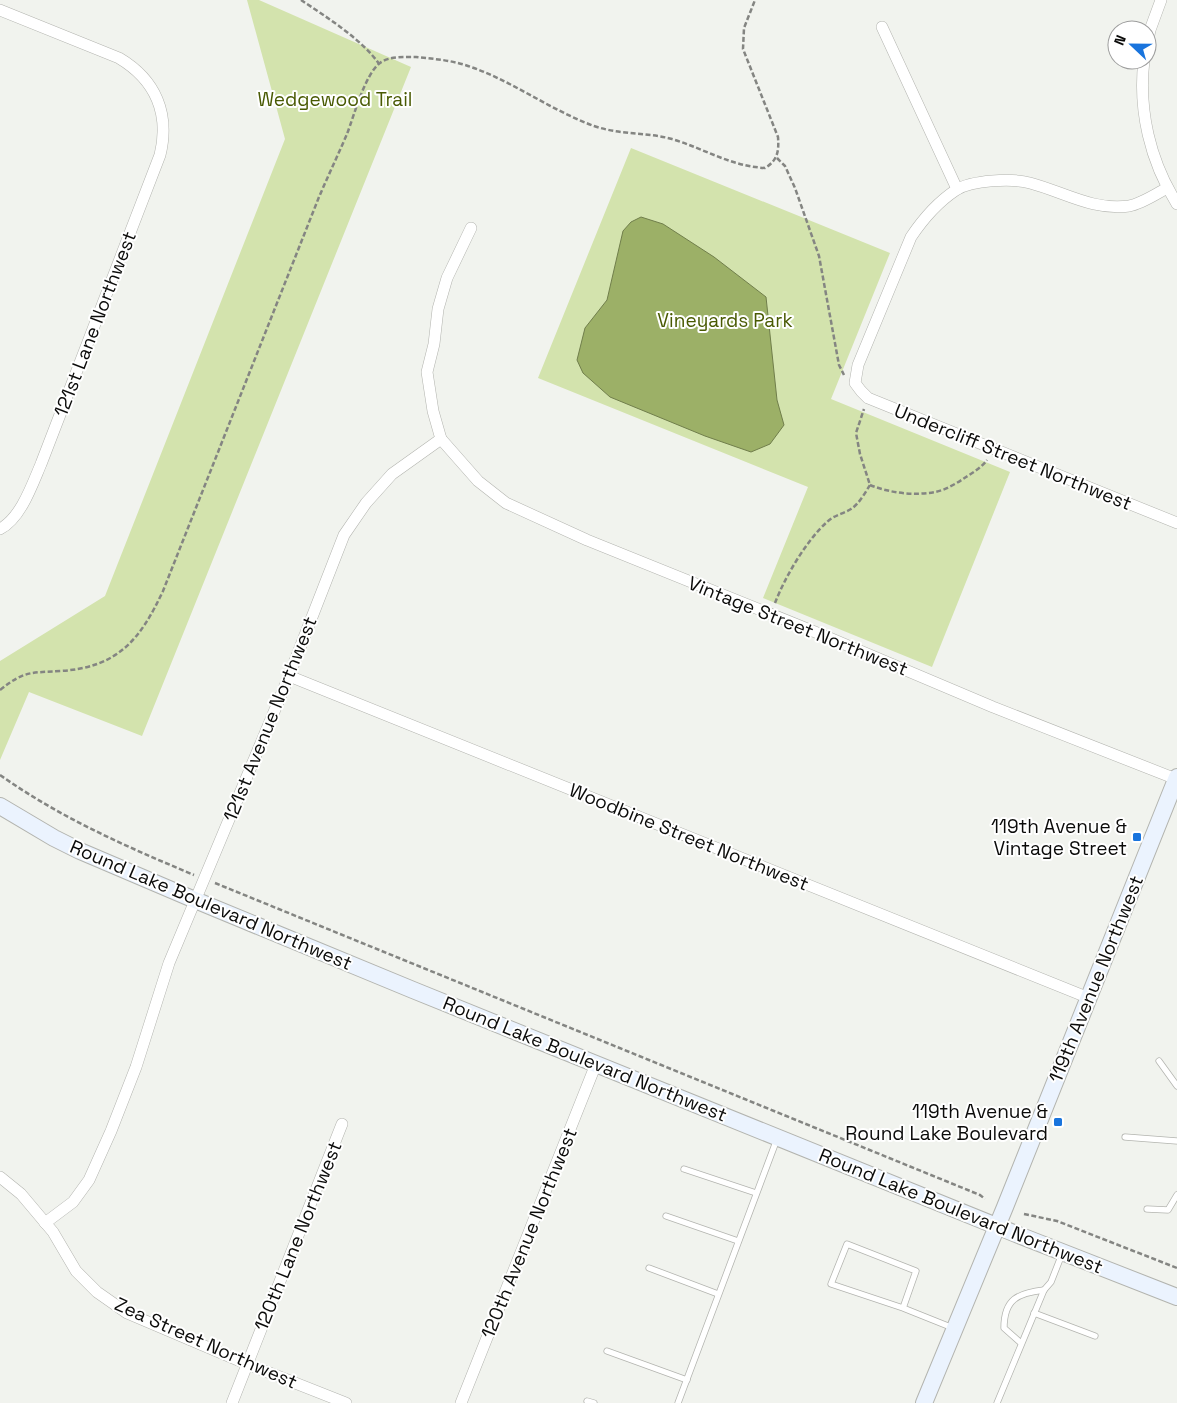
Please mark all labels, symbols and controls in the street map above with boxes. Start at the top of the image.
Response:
north arrow [1107,20,1157,70]
text: N [1110,32,1130,48]
park label: Wedgewood Trail [257,87,413,112]
street label: 121st Lane Northwest [48,228,142,420]
park label: Vineyards Park [657,308,793,333]
street label: Undercliff Street Northwest [890,398,1136,516]
street label: Vintage Street Northwest [684,570,912,682]
street label: 121st Avenue Northwest [217,613,323,825]
street label: Woodbine Street Northwest [565,777,813,897]
place label: 119th Avenue & Vintage Street [991,814,1127,861]
marker: 119th Avenue & Vintage Street [1131,831,1143,843]
street label: Round Lake Boulevard Northwest [66,834,356,976]
street label: 119th Avenue Northwest [1043,872,1149,1086]
street label: Round Lake Boulevard Northwest [439,990,731,1128]
place label: 119th Avenue & Round Lake Boulevard [845,1099,1048,1146]
marker: 119th Avenue & Round Lake Boulevard [1052,1116,1064,1128]
street label: 120th Avenue Northwest [475,1124,583,1342]
street label: 120th Lane Northwest [248,1137,348,1335]
street label: Round Lake Boulevard Northwest [815,1142,1107,1280]
street label: Zea Street Northwest [111,1291,301,1395]

